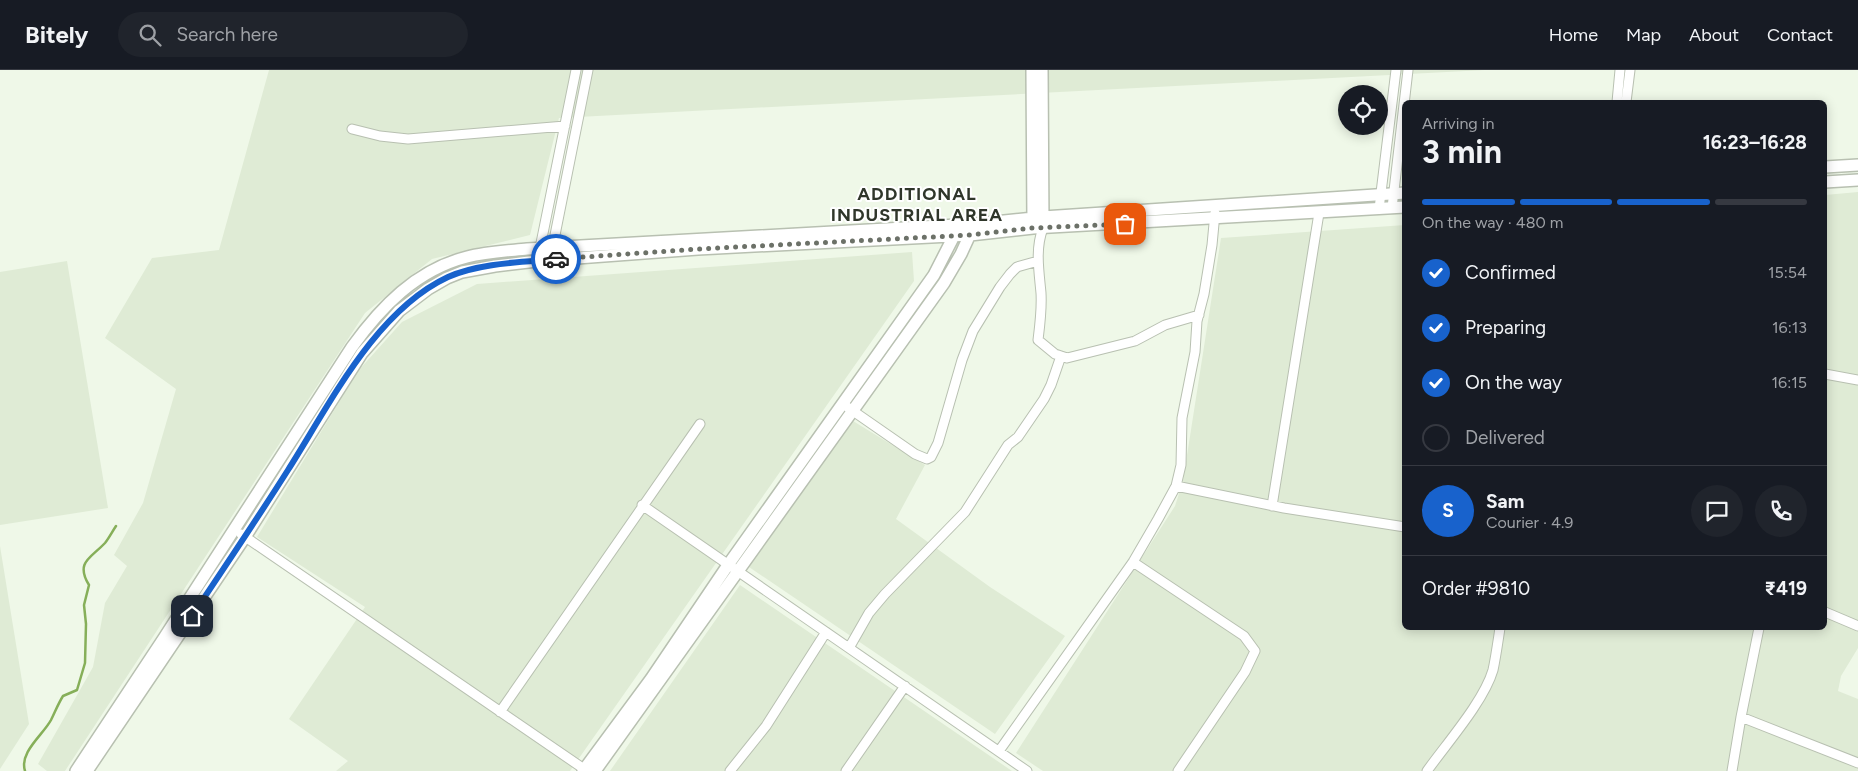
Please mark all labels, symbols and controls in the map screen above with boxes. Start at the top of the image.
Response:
search box [118,12,468,57]
text: Bitely [25,20,88,49]
icon: search [136,21,164,49]
text: Search here [176,23,278,46]
text: Home [1549,24,1598,46]
text: Map [1626,24,1661,46]
text: About [1689,24,1739,46]
text: Contact [1767,24,1833,46]
map controls [1338,85,1388,135]
button: locate [1338,85,1388,135]
text: Arriving in [1422,114,1494,133]
text: 16:23–16:28 [1703,131,1807,154]
text: 3 min [1422,133,1502,171]
district label: ADDITIONAL INDUSTRIAL AREA [831,183,1003,226]
pin [1104,203,1146,245]
icon: bag [1111,210,1139,238]
text: On the way · 480 m [1422,213,1563,232]
courier [531,234,581,284]
icon: car [542,245,570,273]
icon: check [1422,259,1450,287]
text: Confirmed [1465,261,1556,284]
text: 15:54 [1768,263,1807,282]
icon: check [1422,314,1450,342]
text: Preparing [1465,316,1546,339]
text: 16:13 [1772,318,1807,337]
icon: check [1422,369,1450,397]
text: On the way [1465,371,1562,394]
text: 16:15 [1771,373,1807,392]
text: Delivered [1465,426,1545,449]
button: chat [1691,485,1743,537]
button: phone [1755,485,1807,537]
text: Sam [1486,490,1524,513]
text: S [1442,499,1454,522]
text: Courier · 4.9 [1486,513,1573,532]
text: Order #9810 [1422,577,1530,600]
text: ₹419 [1765,577,1807,600]
pin [171,595,213,637]
icon: home [178,602,206,630]

